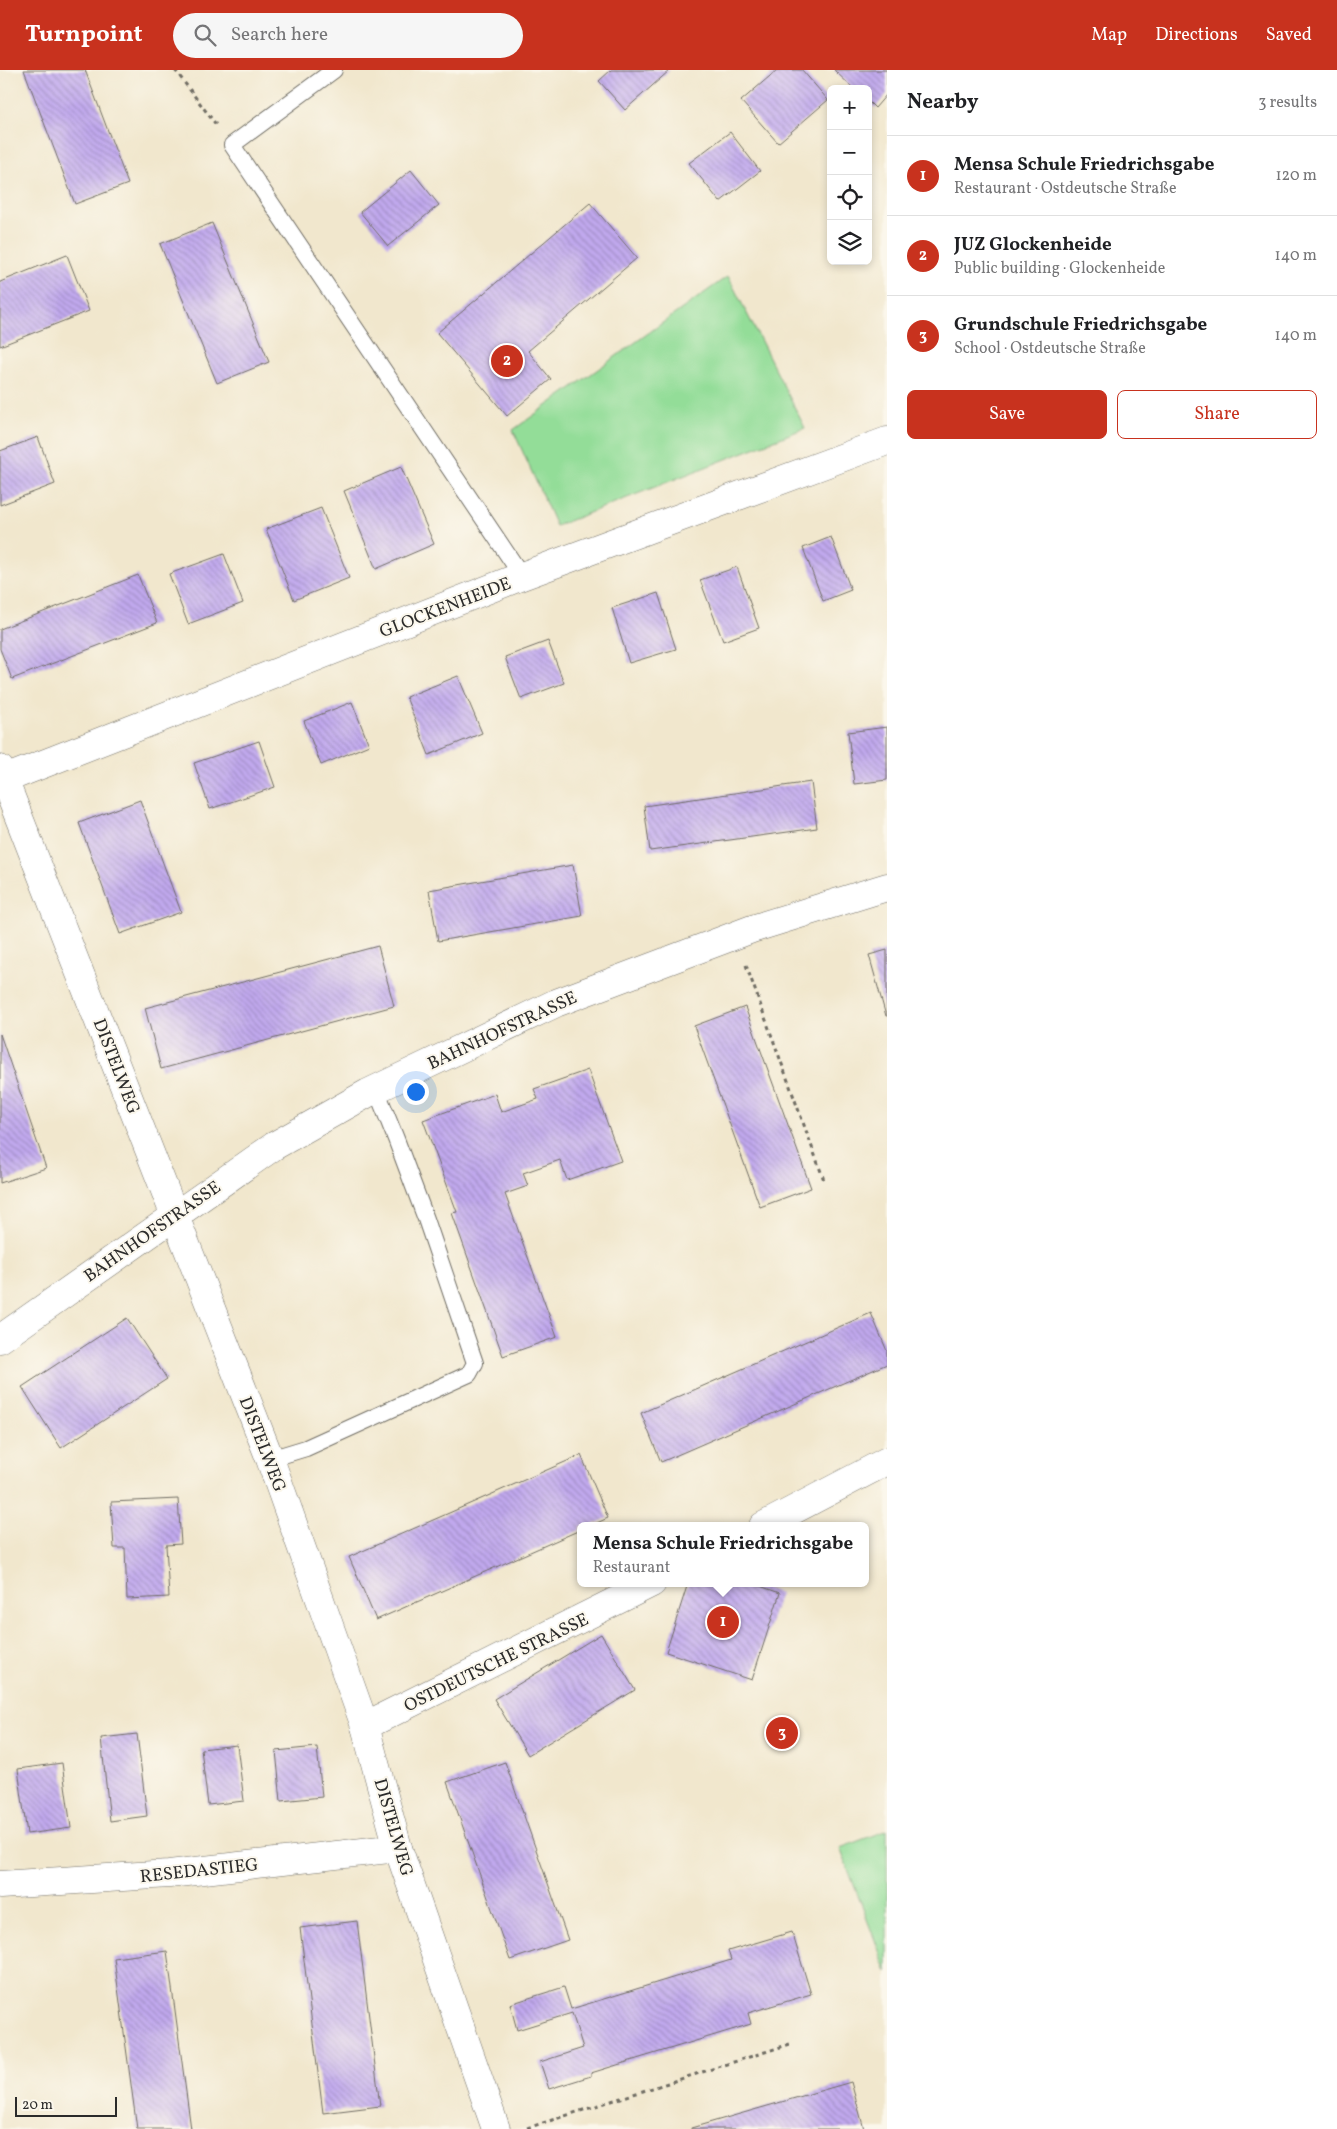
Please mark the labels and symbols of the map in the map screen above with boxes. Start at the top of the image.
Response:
pin: 2 [491,342,523,380]
street label: GLOCKENHEIDE [376,572,515,645]
street label: BAHNHOFSTRASSE [424,986,581,1077]
street label: DISTELWEG [86,1015,145,1118]
your location [403,1079,429,1105]
street label: BAHNHOFSTRASSE [79,1175,227,1289]
street label: DISTELWEG [232,1393,291,1496]
pin: 1 [707,1603,739,1641]
street label: OSTDEUTSCHE STRASSE [400,1608,594,1719]
pin: 3 [766,1714,798,1752]
street label: DISTELWEG [367,1776,418,1879]
street label: RESEDASTIEG [139,1853,260,1890]
scale bar [15,2094,118,2117]

